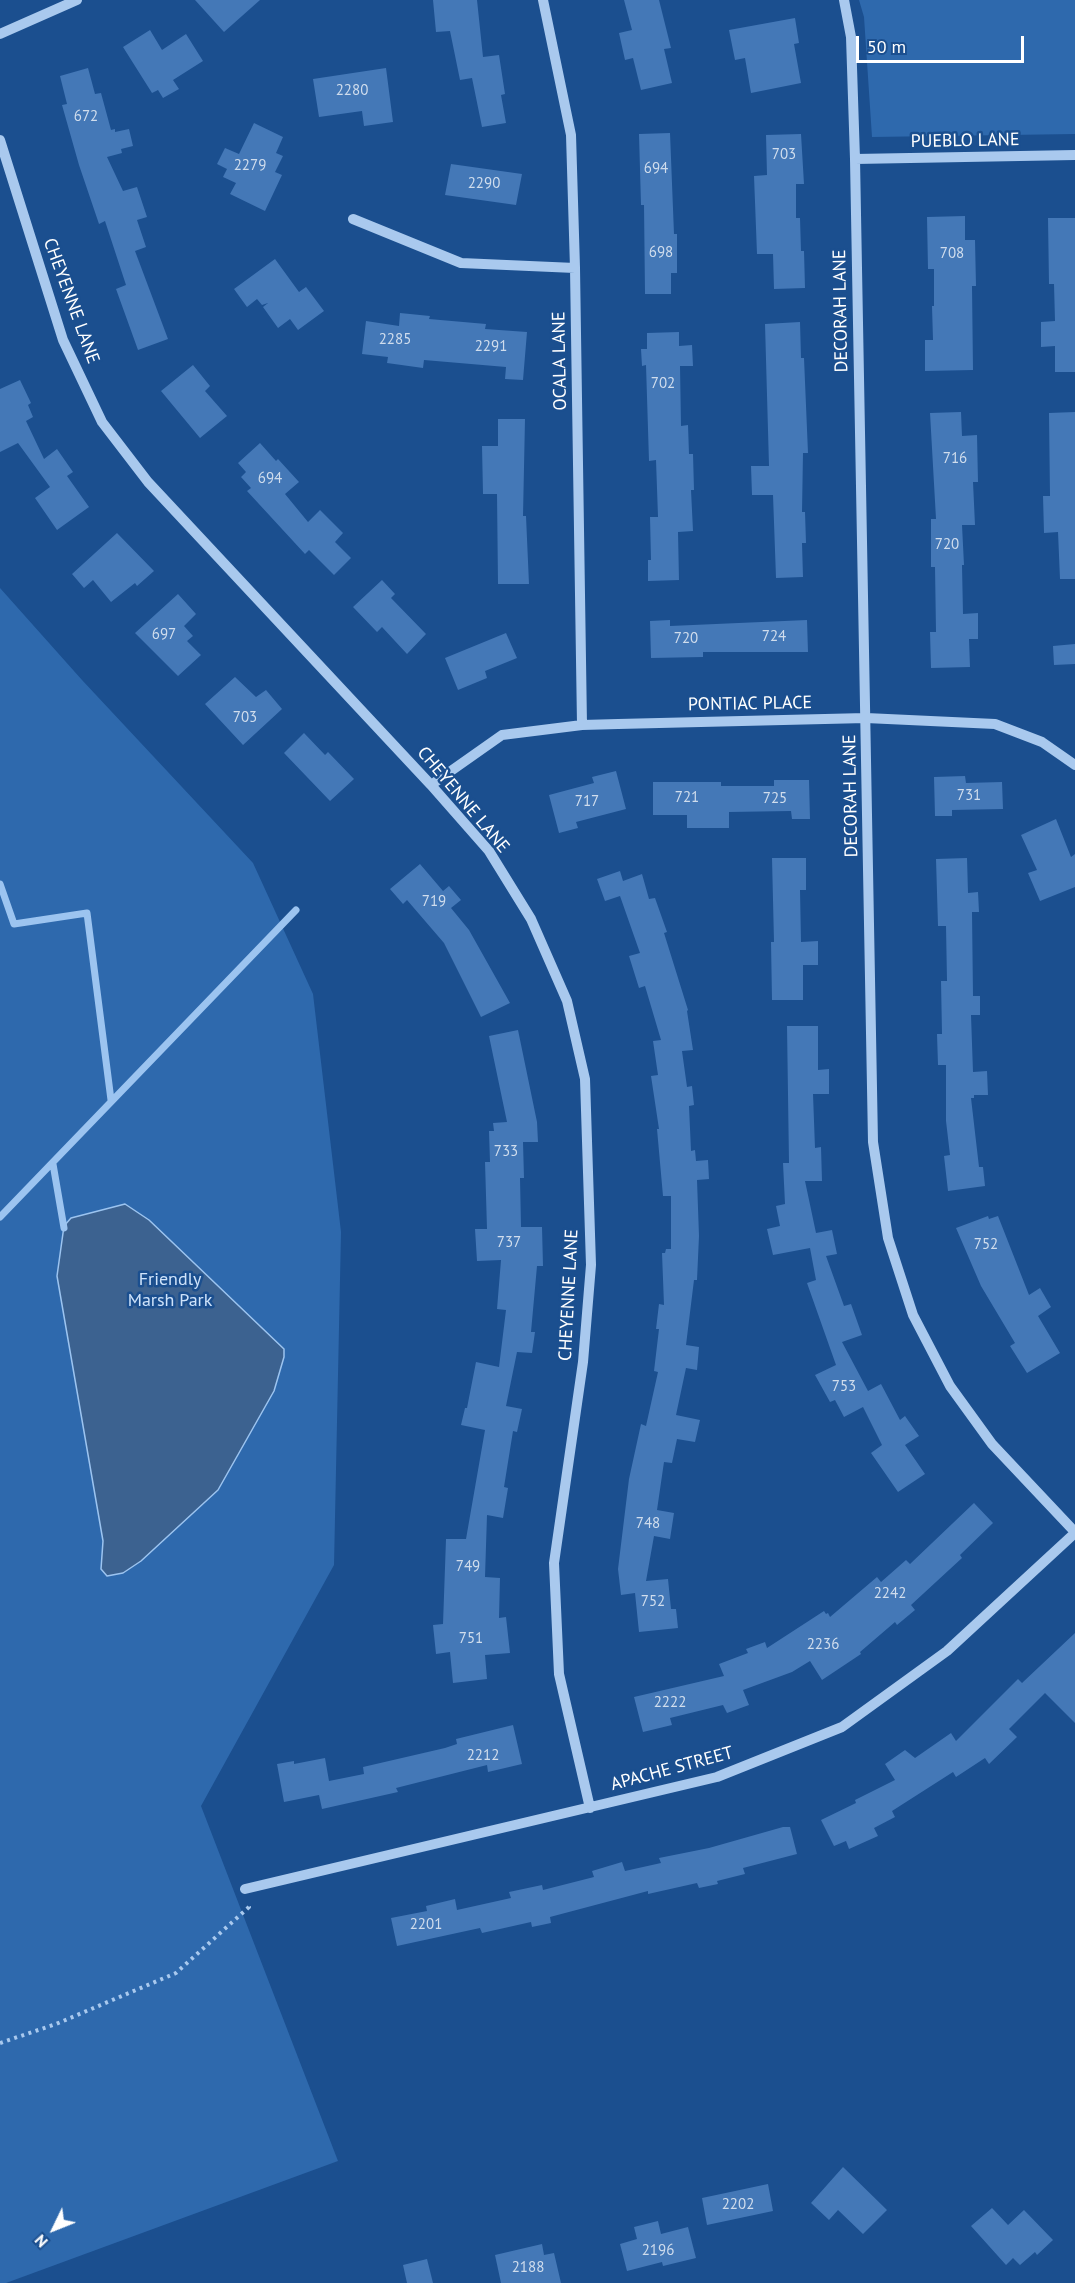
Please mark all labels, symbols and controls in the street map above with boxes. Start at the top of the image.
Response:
scale bar [859,24,1027,62]
text: 50 m [867,35,906,58]
house number: 2280 [336,82,368,100]
house number: 672 [74,108,98,126]
street label: PUEBLO LANE [910,129,1020,153]
house number: 703 [772,146,796,164]
house number: 2279 [234,157,266,175]
house number: 694 [644,160,668,178]
house number: 2290 [468,175,500,193]
street label: CHEYENNE LANE [38,235,104,367]
house number: 698 [649,244,673,262]
house number: 708 [940,245,964,263]
street label: DECORAH LANE [829,249,853,373]
street label: OCALA LANE [548,311,572,411]
house number: 2285 [379,331,411,349]
house number: 2291 [475,338,507,356]
house number: 702 [651,375,675,393]
house number: 716 [943,450,967,468]
house number: 694 [258,470,282,488]
house number: 720 [935,536,959,554]
house number: 697 [152,626,176,644]
house number: 724 [762,628,786,646]
house number: 720 [674,630,698,648]
street label: PONTIAC PLACE [688,692,812,716]
house number: 703 [233,709,257,727]
street label: DECORAH LANE [839,734,863,858]
street label: CHEYENNE LANE [412,742,514,858]
house number: 731 [957,787,981,805]
house number: 721 [675,789,699,807]
house number: 725 [763,790,787,808]
house number: 717 [575,793,599,811]
house number: 719 [422,893,446,911]
house number: 733 [494,1143,518,1161]
street label: CHEYENNE LANE [555,1228,583,1362]
house number: 737 [497,1234,521,1252]
house number: 752 [974,1236,998,1254]
park label: Friendly Marsh Park [128,1269,212,1312]
house number: 753 [832,1378,856,1396]
house number: 748 [636,1515,660,1533]
house number: 749 [456,1558,480,1576]
house number: 2242 [874,1585,906,1603]
house number: 752 [641,1593,665,1611]
house number: 751 [459,1630,483,1648]
house number: 2236 [807,1636,839,1654]
house number: 2222 [654,1694,686,1712]
street label: APACHE STREET [608,1742,736,1796]
house number: 2212 [467,1747,499,1765]
house number: 2201 [410,1916,442,1934]
house number: 2202 [722,2196,754,2214]
north arrow [24,2199,84,2259]
text: N [30,2231,52,2252]
house number: 2196 [642,2242,674,2260]
house number: 2188 [512,2259,544,2277]

